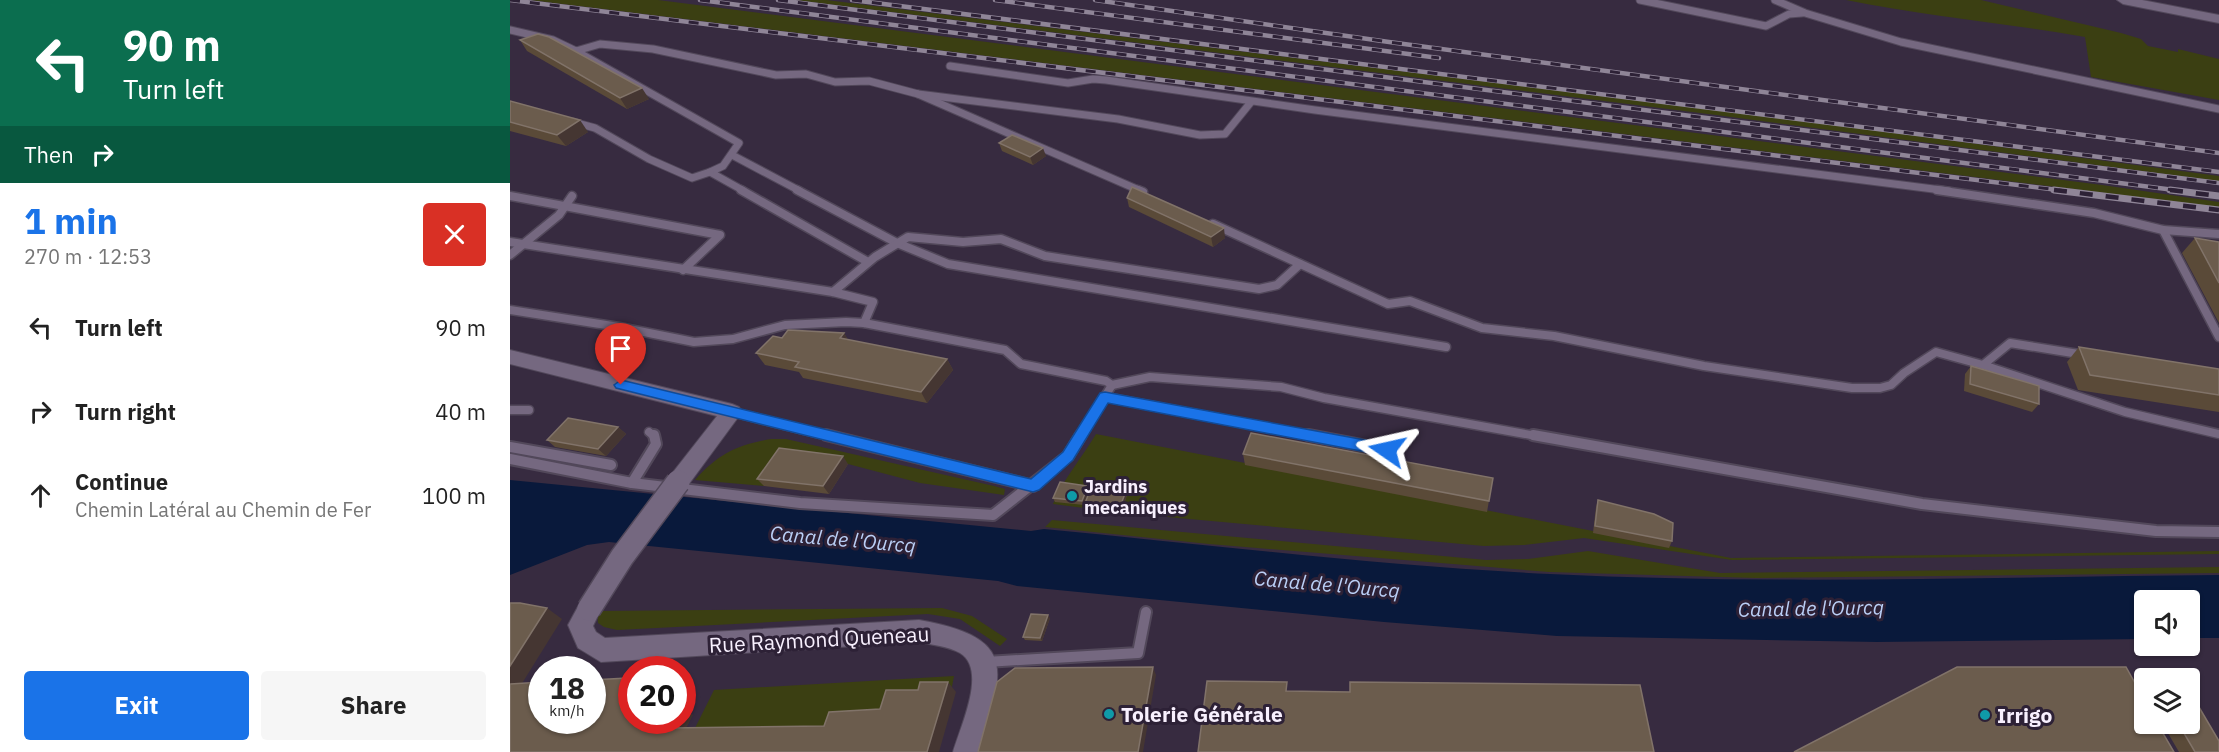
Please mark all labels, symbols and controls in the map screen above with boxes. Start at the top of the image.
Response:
text: 90 m [123,18,221,73]
icon: left [24,24,102,102]
text: Turn left [123,71,224,106]
icon: right [86,138,119,171]
text: Then [24,140,74,169]
text: 1 min [24,197,118,244]
button: close [423,203,486,266]
text: 270 m · 12:53 [24,243,152,270]
icon: left [24,311,57,344]
text: Turn left [75,313,163,342]
text: 90 m [435,313,486,342]
pin [595,323,646,385]
icon: arrive [604,332,637,365]
icon: right [24,395,57,428]
text: Turn right [75,397,176,426]
text: 40 m [435,397,486,426]
position arrow [1355,418,1419,482]
text: Continue [75,467,168,496]
place label: Jardins mecaniques [1084,475,1187,519]
icon: ahead [24,479,57,512]
text: 100 m [422,481,486,510]
marker: Jardins mecaniques [1065,489,1079,503]
text: Chemin Latéral au Chemin de Fer [75,496,371,523]
water label: Canal de l'Ourcq [769,519,917,559]
water label: Canal de l'Ourcq [1253,564,1401,604]
map controls [2134,590,2200,734]
button: sound [2134,590,2200,656]
water label: Canal de l'Ourcq [1738,593,1884,623]
street label: Rue Raymond Queneau [708,619,930,659]
speed limit sign: 20 [618,656,696,734]
text: 18 [549,668,585,707]
button: layers [2134,668,2200,734]
button: Exit [24,671,249,740]
button: Share [261,671,486,740]
place label: Tolerie Générale [1121,700,1283,728]
text: km/h [549,701,585,720]
place label: Irrigo [1997,701,2053,729]
marker: Tolerie Générale [1102,707,1116,721]
marker: Irrigo [1978,708,1992,722]

